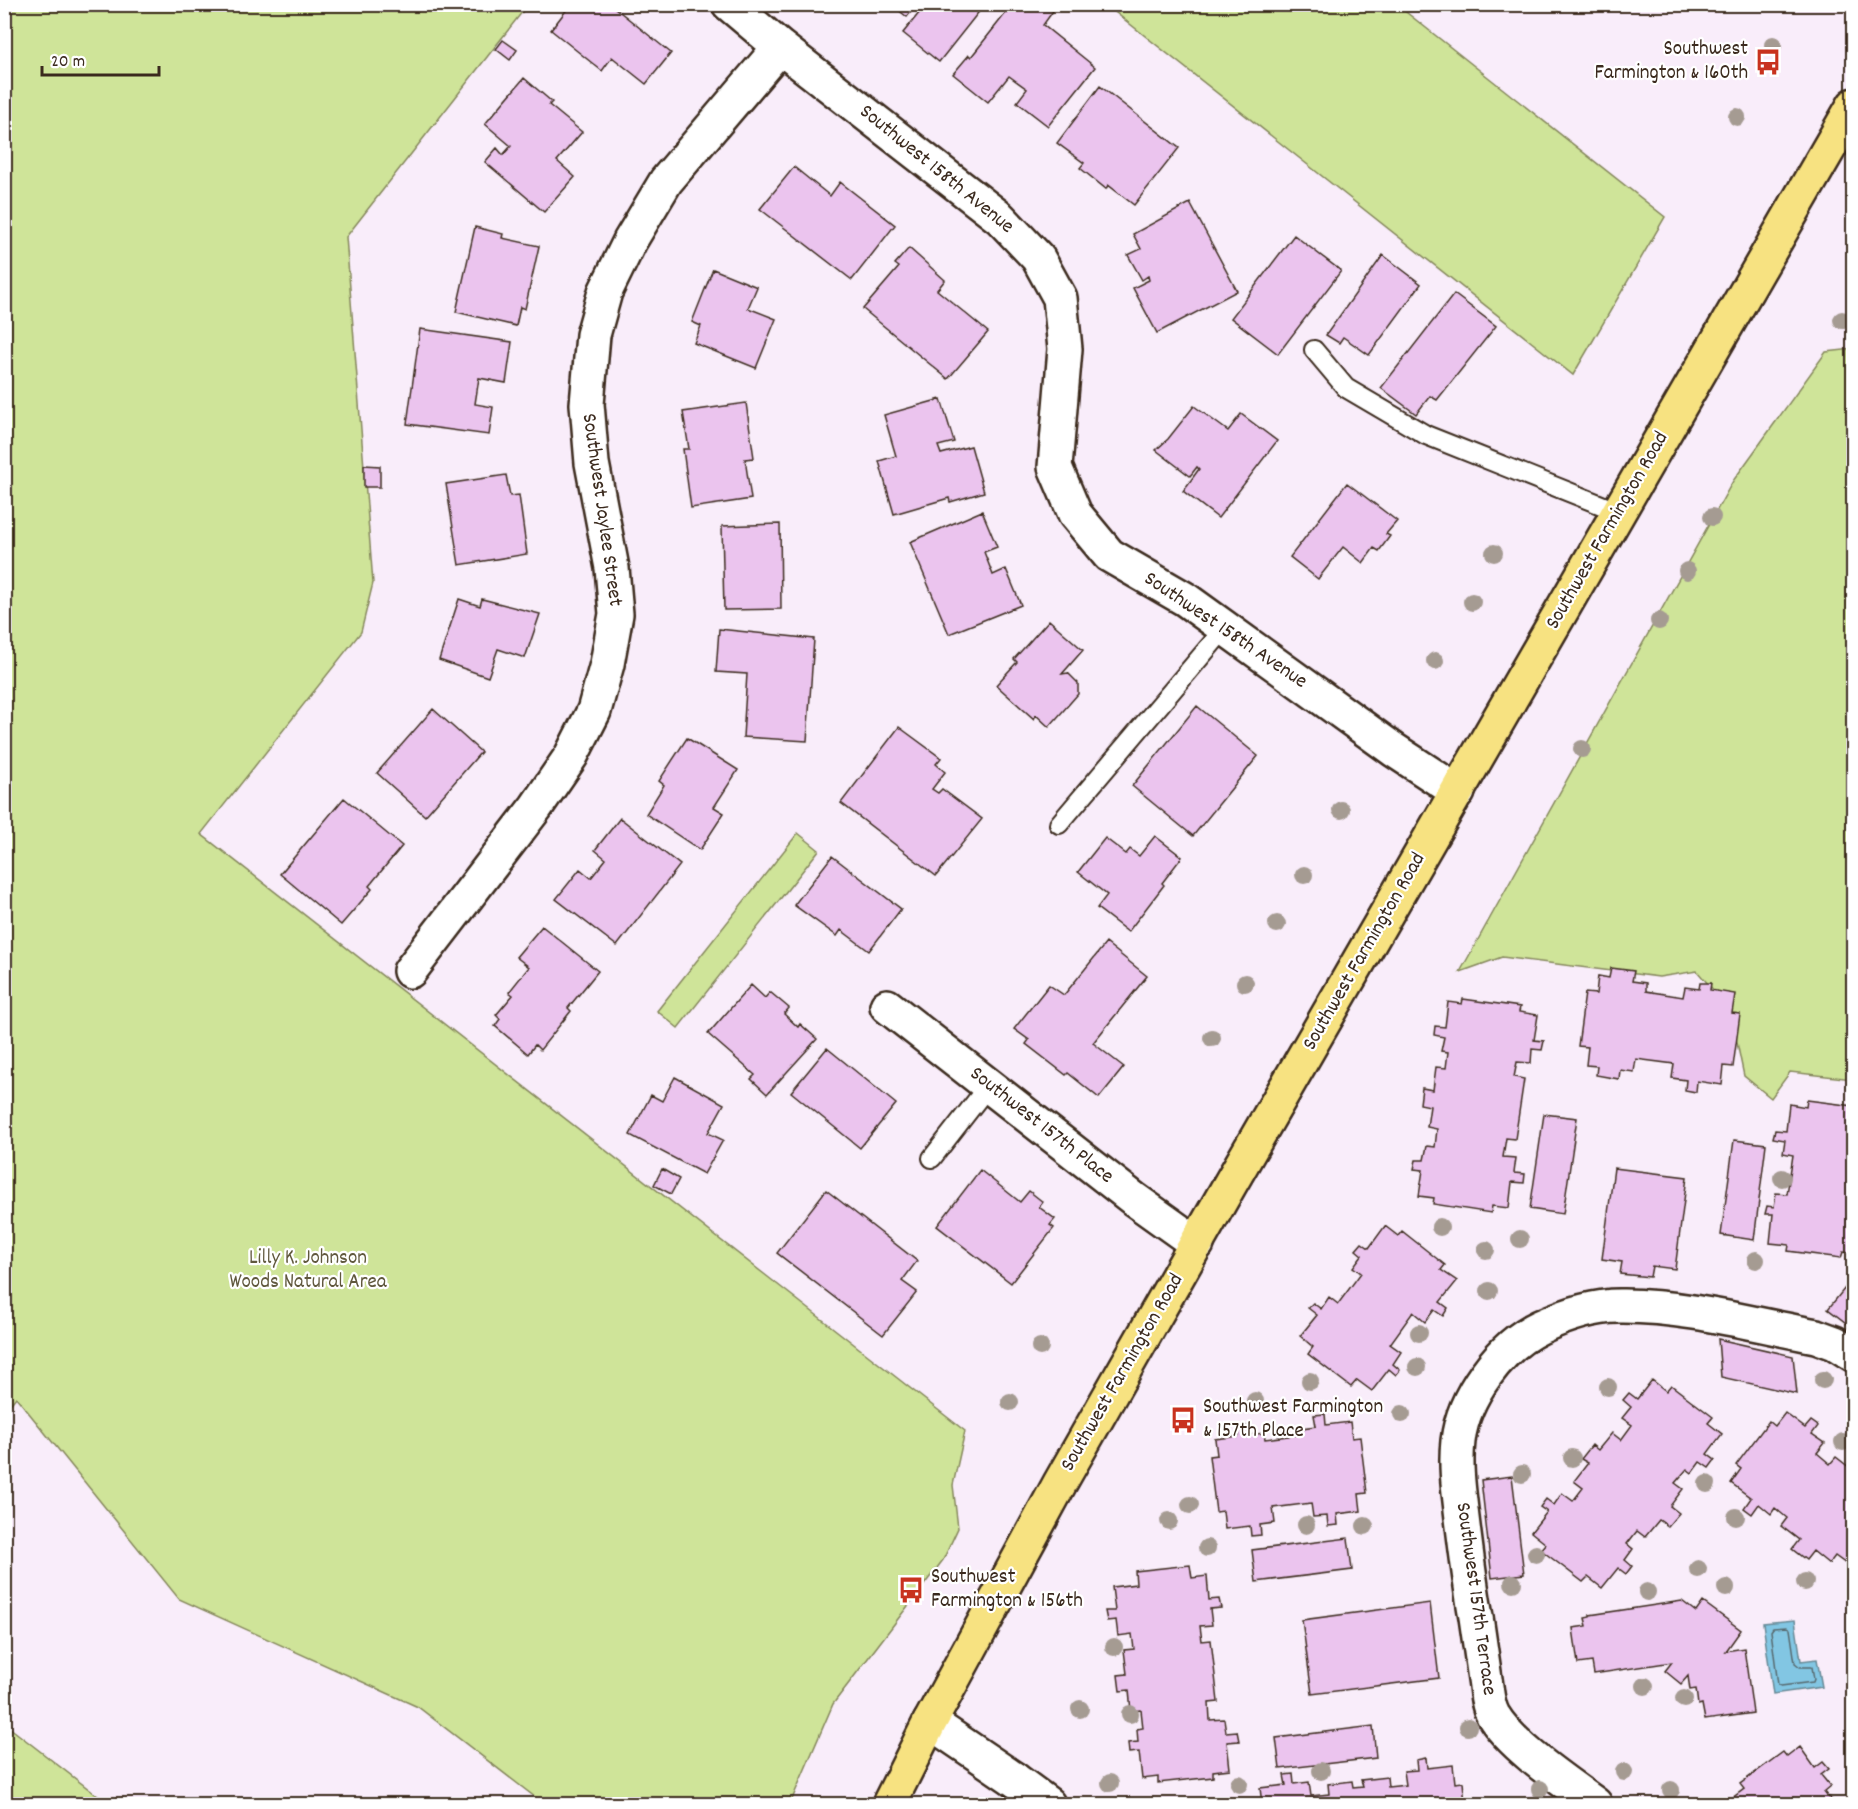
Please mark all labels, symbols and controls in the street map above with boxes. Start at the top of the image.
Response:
place label: Southwest Farmington & 160th [1594,35,1748,89]
scale bar [42,39,159,77]
bus stop icon: Southwest Farmington & 160th [1753,47,1783,77]
text: 20 m [51,50,85,75]
street label: Southwest 158th Avenue [852,98,1020,242]
street label: Southwest Jaylee Street [573,412,629,609]
street label: Southwest Farmington Road [1539,426,1677,636]
street label: Southwest 158th Avenue [1137,565,1313,697]
street label: Southwest Farmington Road [1296,847,1434,1057]
street label: Southwest 157th Place [963,1060,1119,1192]
park label: Lilly K. Johnson Woods Natural Area [229,1244,388,1298]
street label: Southwest Farmington Road [1054,1268,1192,1478]
place label: Southwest Farmington & 157th Place [1203,1393,1383,1447]
bus stop icon: Southwest Farmington & 157th Place [1168,1405,1198,1435]
street label: Southwest 157th Terrace [1447,1501,1503,1697]
place label: Southwest Farmington & 156th [931,1563,1083,1617]
bus stop icon: Southwest Farmington & 156th [896,1575,926,1605]

